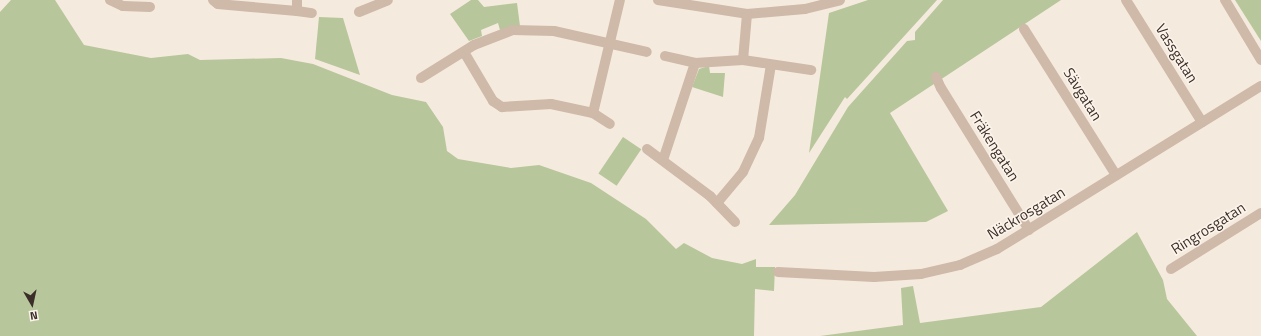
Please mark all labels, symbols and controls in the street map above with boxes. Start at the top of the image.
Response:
street label: Vassgatan [1152,20,1202,86]
street label: Sävgatan [1060,64,1106,124]
street label: Fräkengatan [966,108,1024,184]
street label: Näckrosgatan [984,183,1068,243]
street label: Ringrosgatan [1168,198,1248,258]
north arrow [12,284,52,324]
text: N [29,307,39,324]

